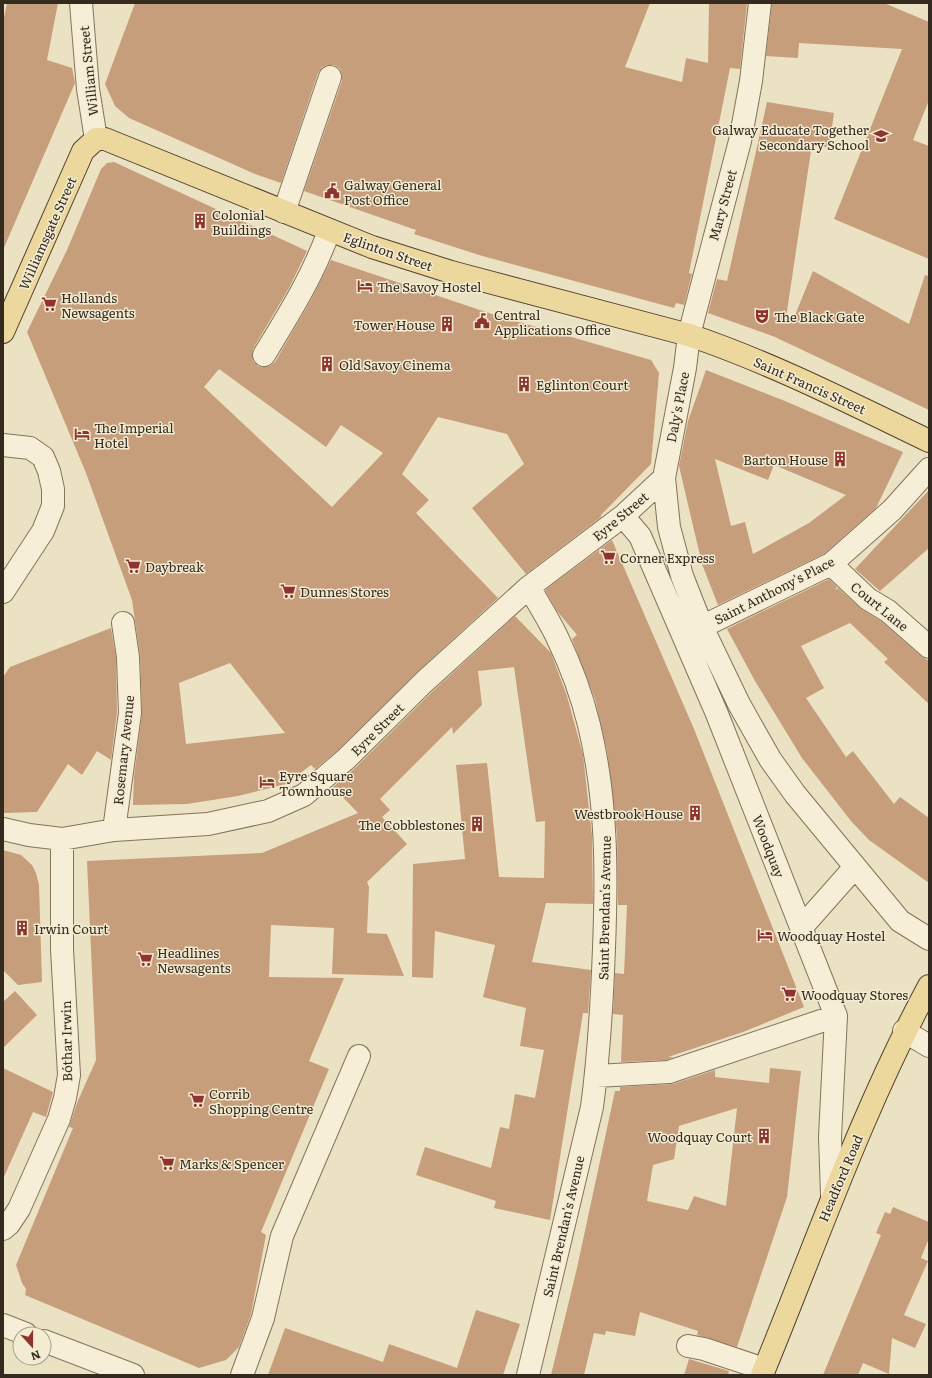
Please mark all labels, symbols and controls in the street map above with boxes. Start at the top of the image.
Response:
street label: William Street [74,24,102,117]
place label: Galway Educate Together Secondary School [712,120,870,154]
school or university icon: Galway Educate Together Secondary School [872,127,890,145]
street label: Mary Street [703,167,741,243]
street label: Williamsgate Street [14,173,81,293]
place label: Galway General Post Office [344,175,442,209]
public building icon: Galway General Post Office [323,182,341,200]
place label: Colonial Buildings [212,205,271,239]
building icon: Colonial Buildings [191,212,209,230]
street label: Eglinton Street [341,227,436,275]
hotel icon: The Savoy Hostel [356,277,374,295]
place label: The Savoy Hostel [377,277,482,296]
place label: Hollands Newsagents [61,288,135,322]
supermarket icon: Hollands Newsagents [40,295,58,313]
place label: Central Applications Office [494,305,611,339]
theatre icon: The Black Gate [753,307,771,325]
place label: The Black Gate [774,307,865,326]
public building icon: Central Applications Office [473,312,491,330]
place label: Tower House [353,315,435,334]
building icon: Tower House [438,315,456,333]
street label: Saint Francis Street [751,352,870,419]
building icon: Old Savoy Cinema [318,355,336,373]
place label: Old Savoy Cinema [339,355,451,374]
street label: Daly's Place [661,370,693,444]
building icon: Eglinton Court [515,375,533,393]
place label: Eglinton Court [536,375,629,394]
place label: The Imperial Hotel [94,418,174,452]
hotel icon: The Imperial Hotel [73,425,91,443]
place label: Barton House [743,450,828,469]
building icon: Barton House [831,450,849,468]
street label: Eyre Street [588,486,653,545]
supermarket icon: Corner Express [599,548,617,566]
place label: Corner Express [620,548,715,567]
street label: Saint Anthony's Place [711,551,838,629]
supermarket icon: Daybreak [124,557,142,575]
place label: Daybreak [145,557,205,576]
street label: Court Lane [847,577,913,635]
supermarket icon: Dunnes Stores [279,582,297,600]
place label: Dunnes Stores [300,582,389,601]
street label: Rosemary Avenue [108,694,138,806]
street label: Eyre Street [346,698,408,760]
place label: Eyre Square Townhouse [279,766,353,800]
hotel icon: Eyre Square Townhouse [258,773,276,791]
place label: Westbrook House [574,804,683,823]
building icon: Westbrook House [686,804,704,822]
street label: Woodquay [748,812,790,881]
place label: The Cobblestones [358,815,465,834]
building icon: The Cobblestones [468,815,486,833]
street label: Saint Brendan's Avenue [593,835,615,980]
building icon: Irwin Court [13,919,31,937]
place label: Irwin Court [34,919,109,938]
hotel icon: Woodquay Hostel [756,926,774,944]
place label: Woodquay Hostel [777,926,886,945]
place label: Headlines Newsagents [157,943,231,977]
supermarket icon: Headlines Newsagents [136,950,154,968]
supermarket icon: Woodquay Stores [780,985,798,1003]
place label: Woodquay Stores [801,985,908,1004]
street label: Bóthar Irwin [56,1000,76,1082]
place label: Corrib Shopping Centre [209,1084,313,1118]
supermarket icon: Corrib Shopping Centre [188,1091,206,1109]
place label: Woodquay Court [647,1127,753,1146]
building icon: Woodquay Court [755,1127,773,1145]
street label: Headford Road [813,1131,867,1224]
street label: Saint Brendan's Avenue [537,1153,589,1299]
supermarket icon: Marks & Spencer [158,1154,176,1172]
place label: Marks & Spencer [179,1154,285,1173]
north arrow [12,1326,52,1366]
text: N [29,1347,43,1365]

